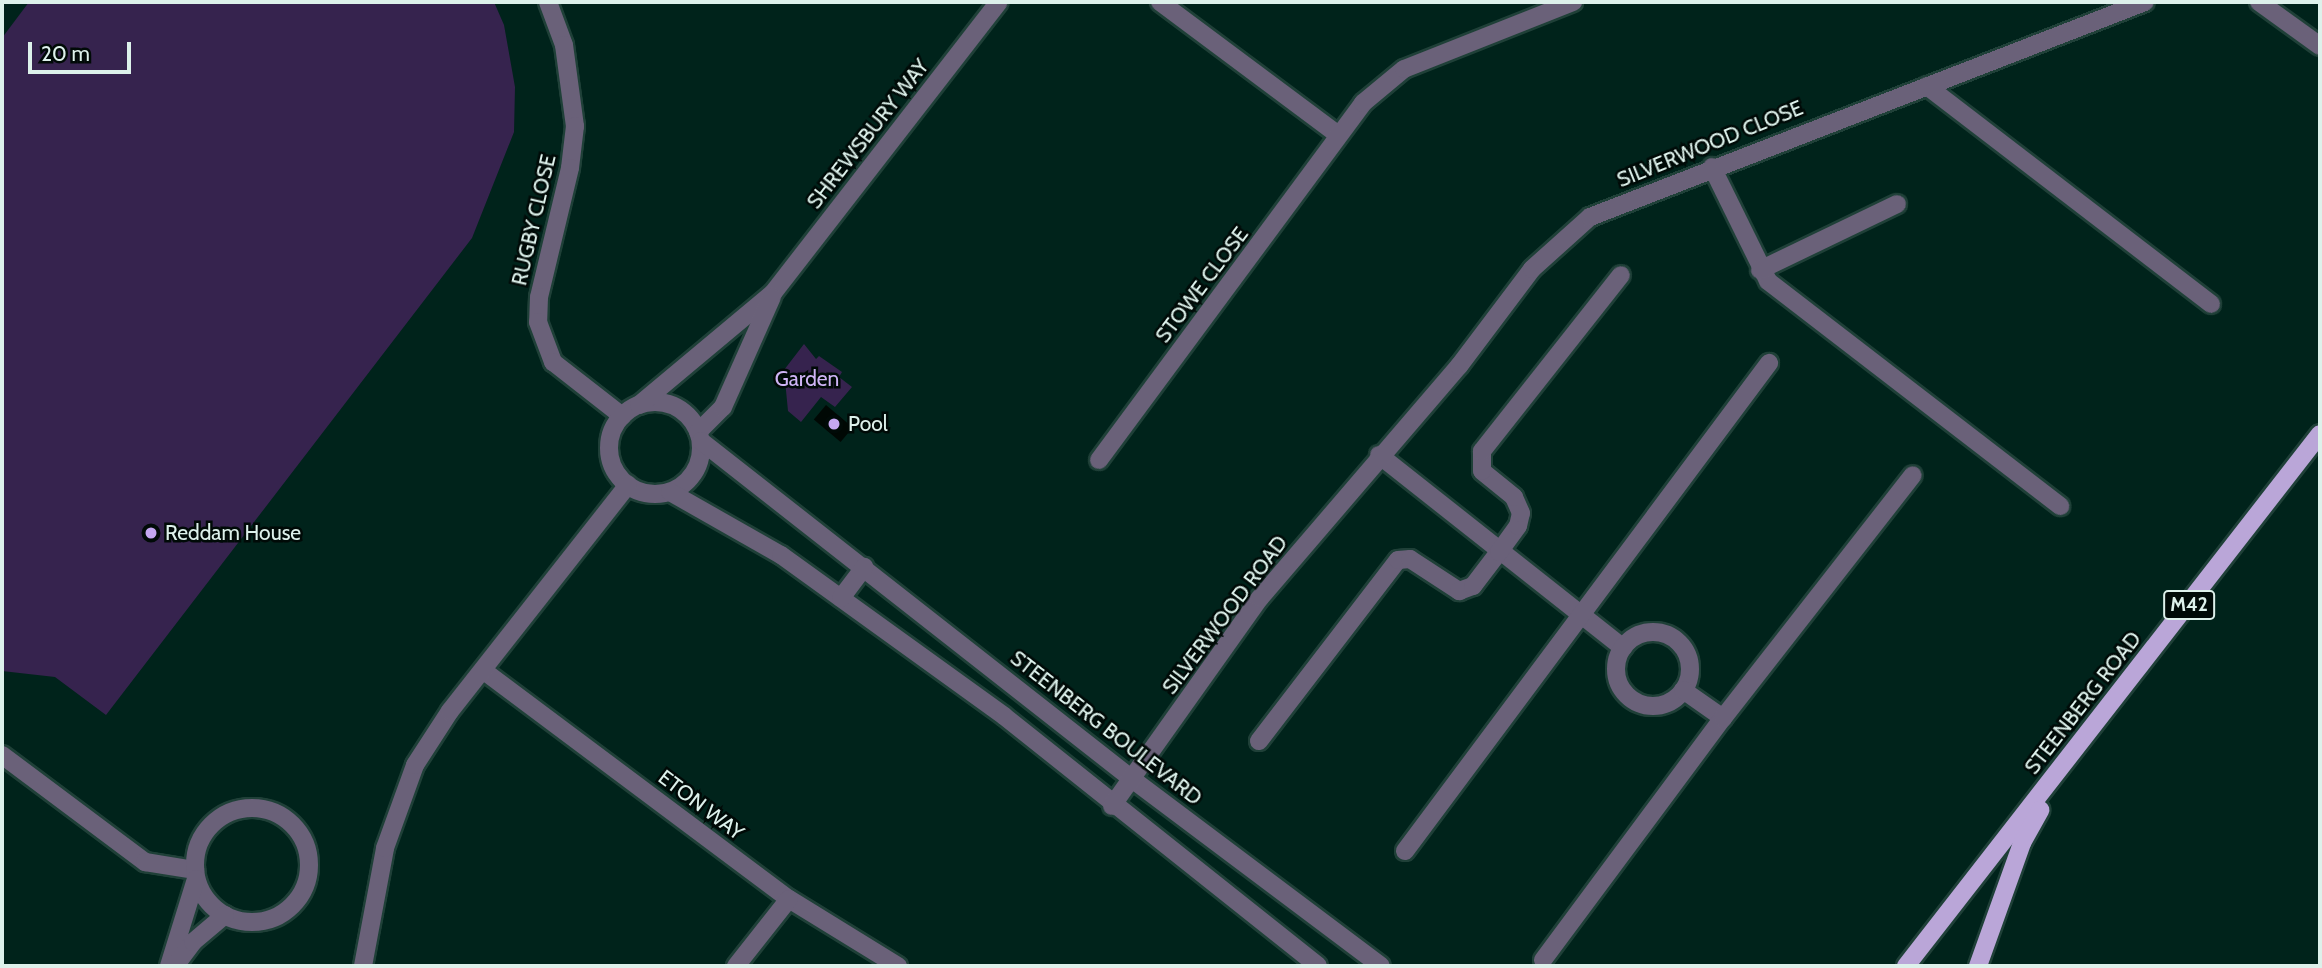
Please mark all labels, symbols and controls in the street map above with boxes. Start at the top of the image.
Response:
scale bar [32,28,135,72]
text: 20 m [41,41,90,66]
street label: SHREWSBURY WAY [802,54,934,214]
street label: SILVERWOOD CLOSE [1613,95,1807,193]
street label: RUGBY CLOSE [507,152,561,288]
street label: STOWE CLOSE [1150,222,1254,348]
park label: Garden [775,366,839,392]
place label: Pool [848,411,888,437]
marker: Pool [826,416,842,432]
place label: Reddam House [165,520,301,546]
marker: Reddam House [143,525,159,541]
street label: SILVERWOOD ROAD [1157,531,1293,699]
road number: M42 [2163,590,2215,620]
street label: STEENBERG ROAD [2020,627,2146,779]
street label: STEENBERG BOULEVARD [1005,645,1207,811]
street label: ETON WAY [653,765,749,845]

